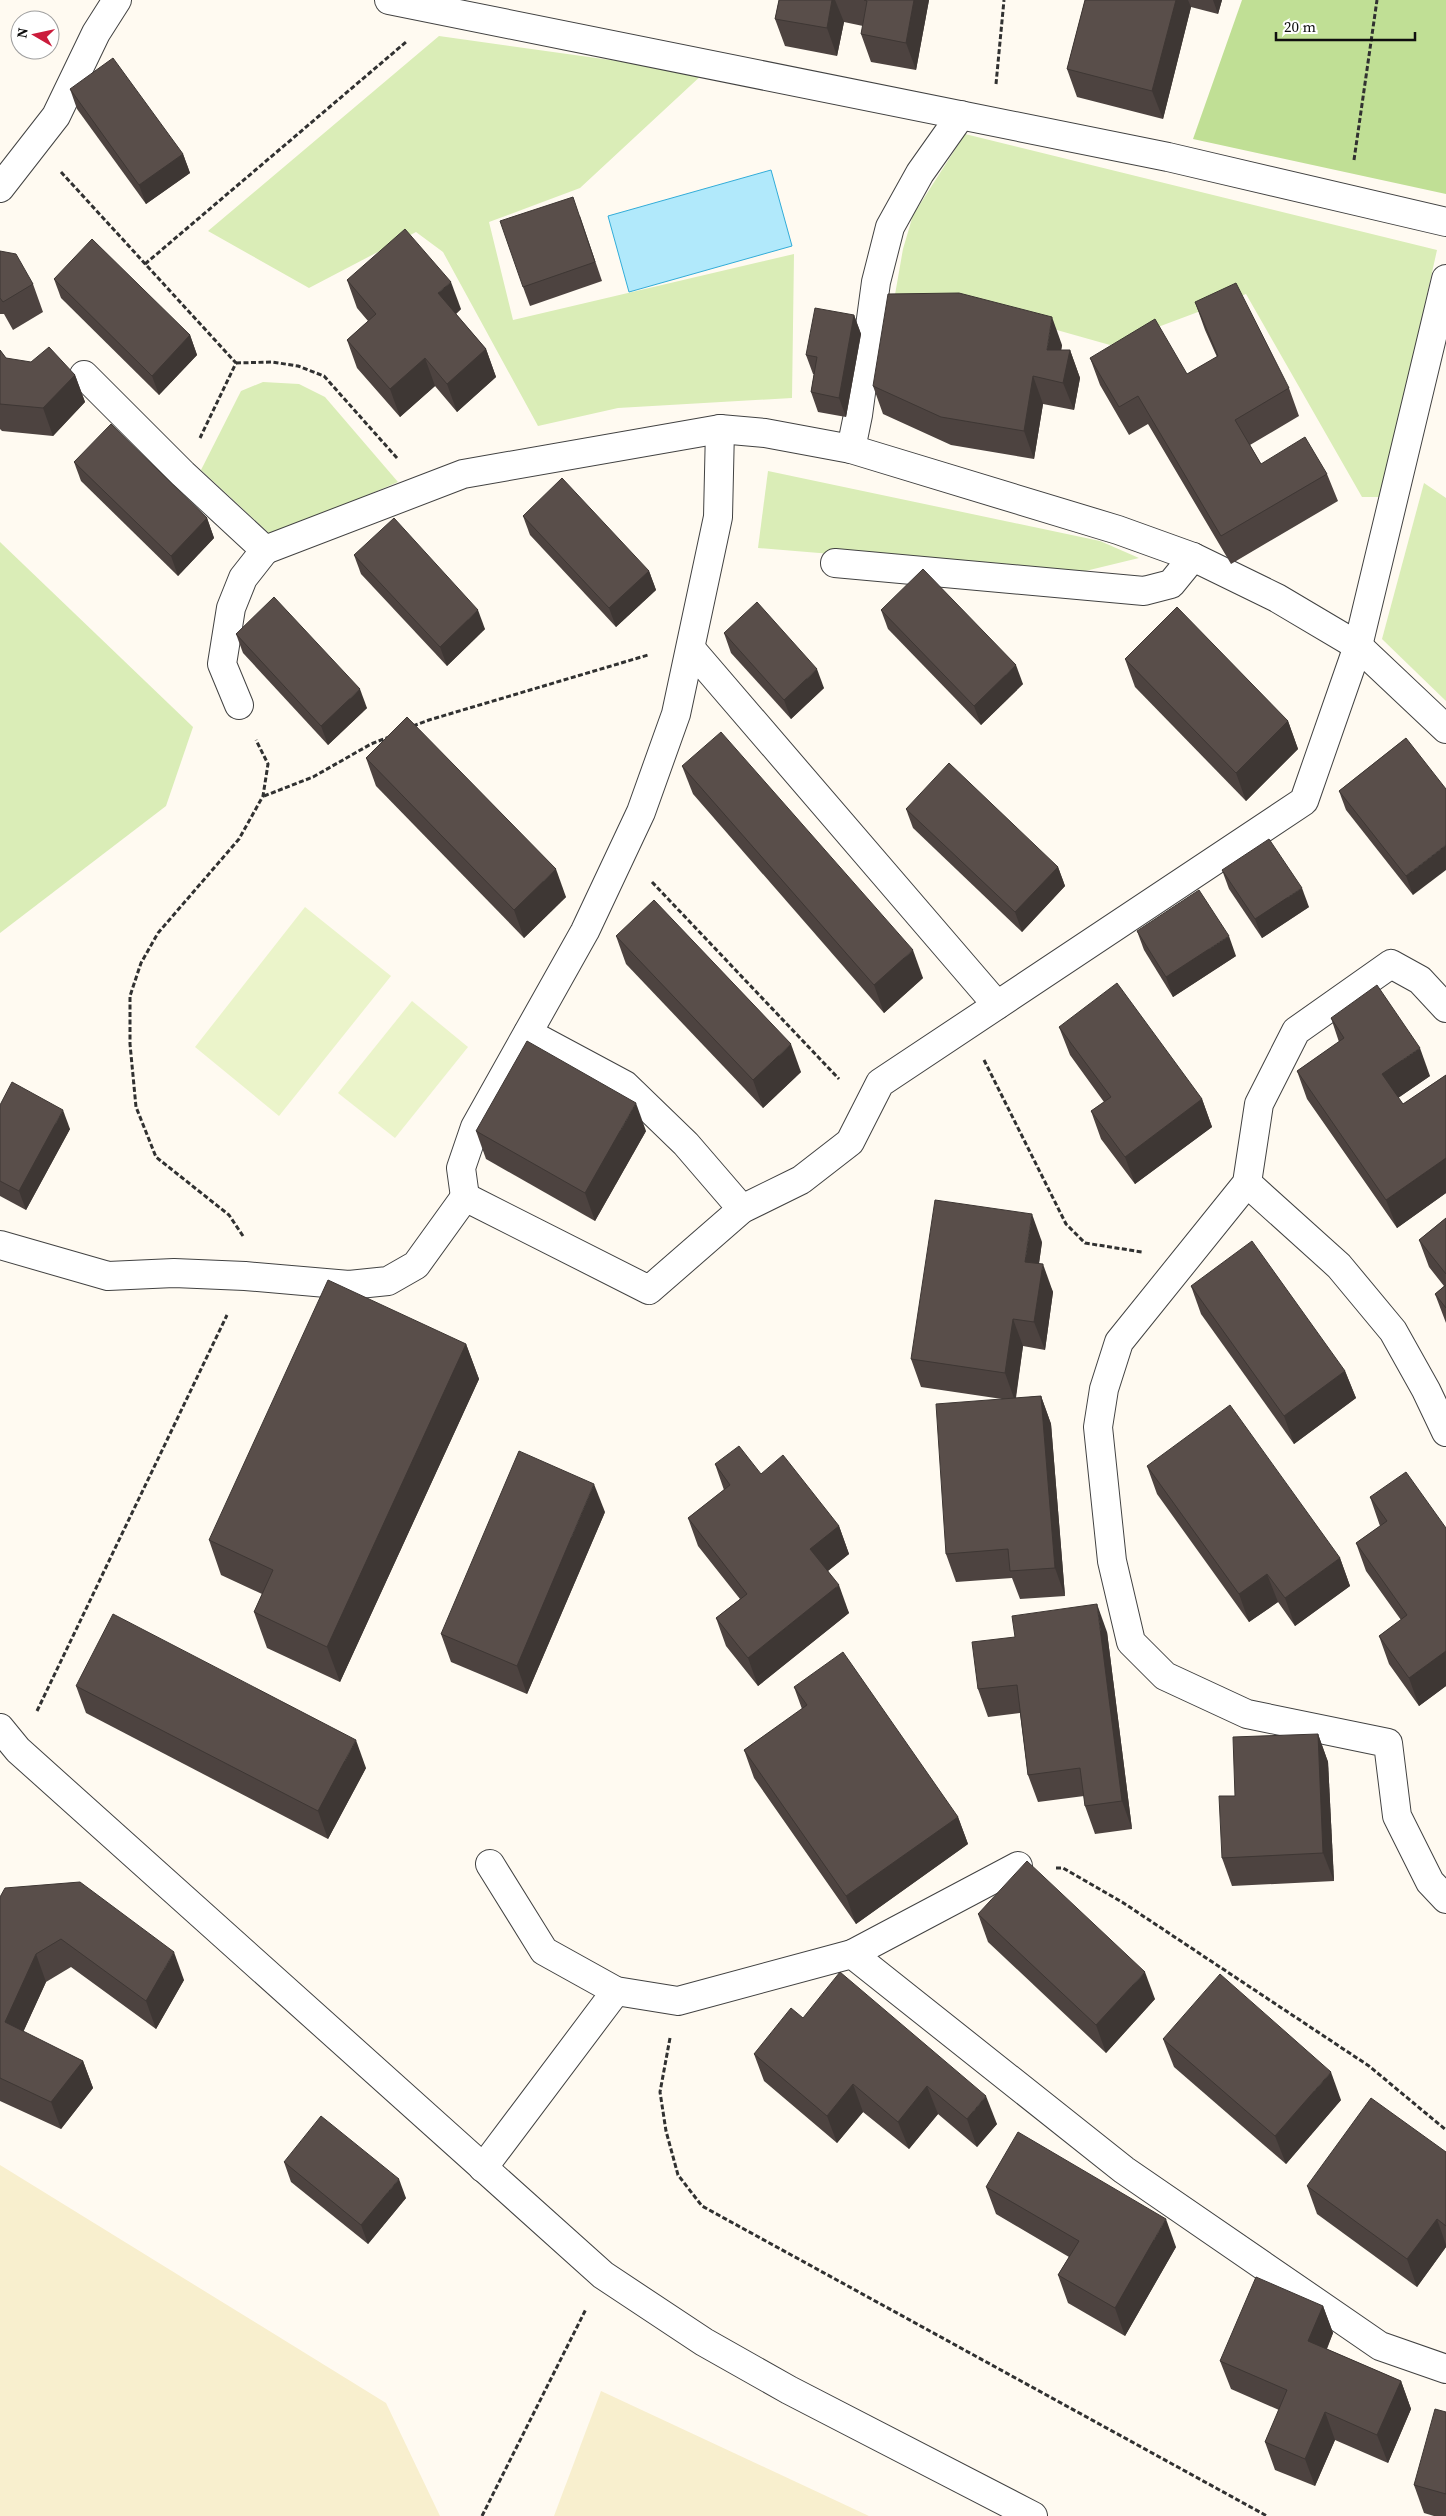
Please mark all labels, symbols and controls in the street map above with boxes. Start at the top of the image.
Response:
north arrow [10,10,60,60]
scale bar [1276,10,1415,42]
text: 20 m [1284,16,1316,37]
text: N [11,26,33,40]

